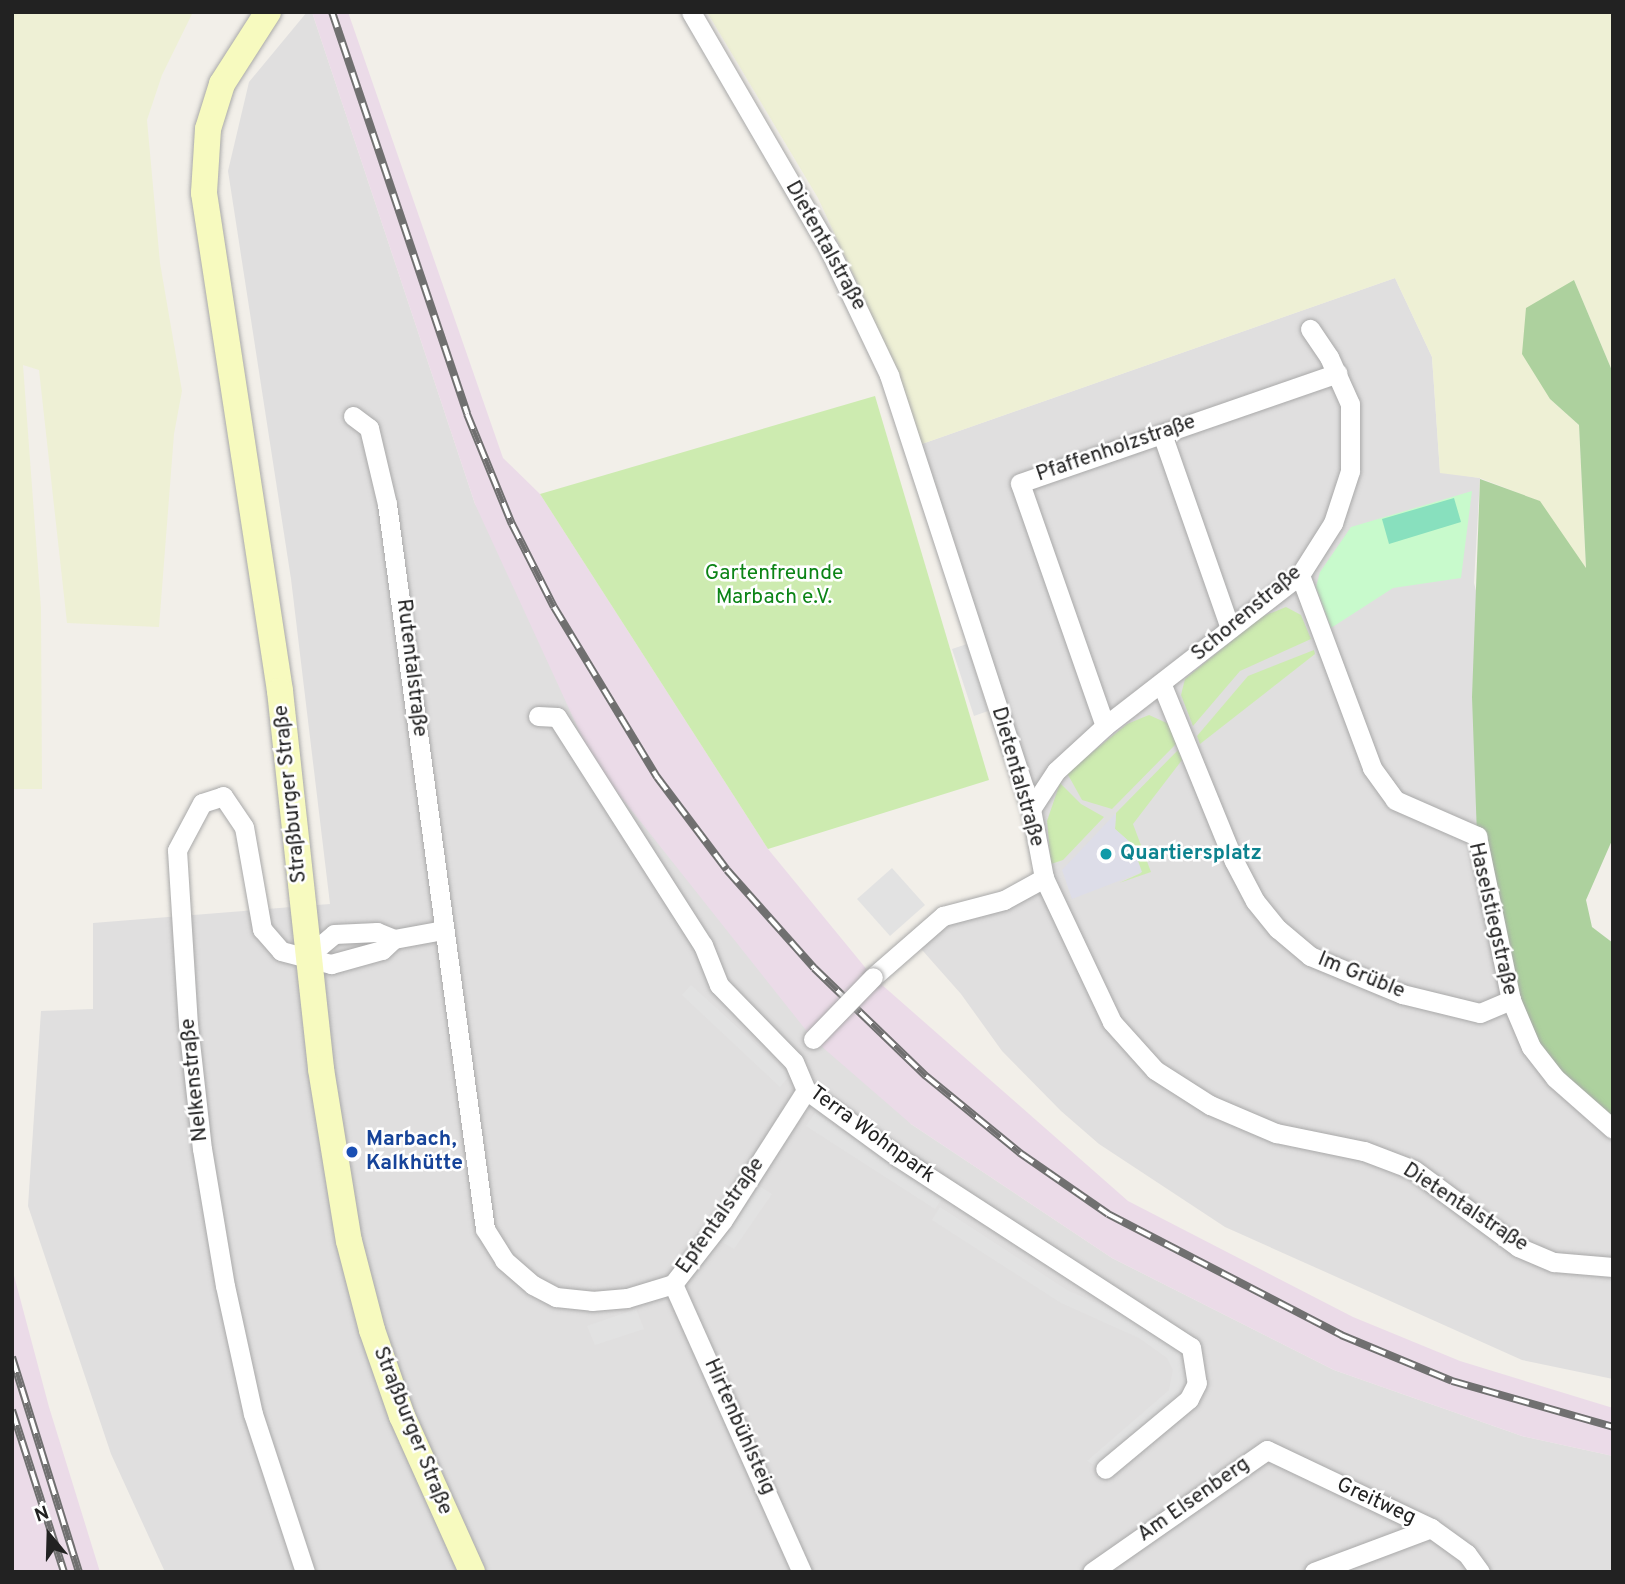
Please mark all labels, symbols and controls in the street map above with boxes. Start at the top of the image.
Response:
street label: Dietentalstraße [779,177,871,315]
street label: Pfaffenholzstraße [1033,410,1199,488]
park label: Gartenfreunde Marbach e.V. [705,561,843,611]
street label: Schorenstraße [1187,561,1307,667]
street label: Rutentalstraße [390,598,432,738]
street label: Straßburger Straße [269,704,313,884]
street label: Dietentalstraße [985,704,1049,850]
street label: Haselstiegstraße [1462,840,1522,998]
place label: Quartiersplatz [1120,841,1262,867]
marker: Quartiersplatz [1098,846,1114,862]
street label: Im Grüble [1314,947,1408,1005]
street label: Nelkenstraße [176,1017,214,1143]
street label: Terra Wohnpark [804,1081,940,1189]
place label: Marbach, Kalkhütte [366,1127,463,1177]
marker: Marbach, Kalkhütte [344,1144,360,1160]
street label: Epfentalstraße [672,1153,770,1279]
street label: Dietentalstraße [1398,1158,1532,1258]
street label: Straßburger Straße [367,1343,457,1519]
street label: Hirtenbühlsteig [698,1355,780,1499]
street label: Am Elsenberg [1133,1452,1255,1548]
street label: Greitweg [1332,1473,1420,1531]
north arrow [14,1500,84,1570]
text: N [32,1502,53,1529]

